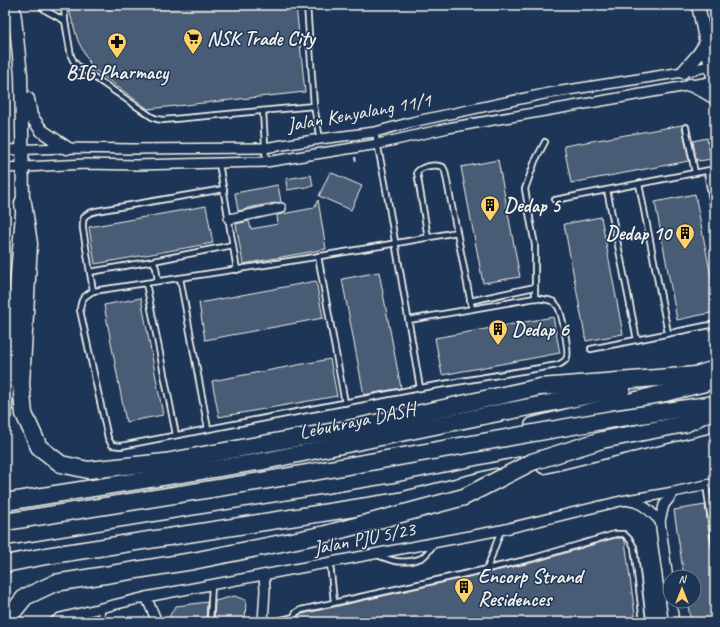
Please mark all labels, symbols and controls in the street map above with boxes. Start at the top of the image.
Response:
place label: NSK Trade City [207,26,317,51]
supermarket icon: NSK Trade City [182,27,204,55]
pharmacy icon: BIG Pharmacy [106,31,128,59]
place label: BIG Pharmacy [66,60,170,86]
street label: Jalan Kenyalang 11/1 [284,87,434,138]
place label: Dedap 5 [504,193,562,218]
building icon: Dedap 5 [479,194,501,222]
place label: Dedap 10 [606,221,673,246]
building icon: Dedap 10 [674,222,696,250]
place label: Dedap 6 [512,317,570,342]
building icon: Dedap 6 [487,318,509,346]
street label: Lebuhraya DASH [297,395,421,445]
street label: Jalan PJU 5/23 [310,516,419,561]
place label: Encorp Strand Residences [478,564,586,612]
north arrow [662,569,702,609]
text: N [679,572,688,586]
building icon: Encorp Strand Residences [453,576,475,604]

